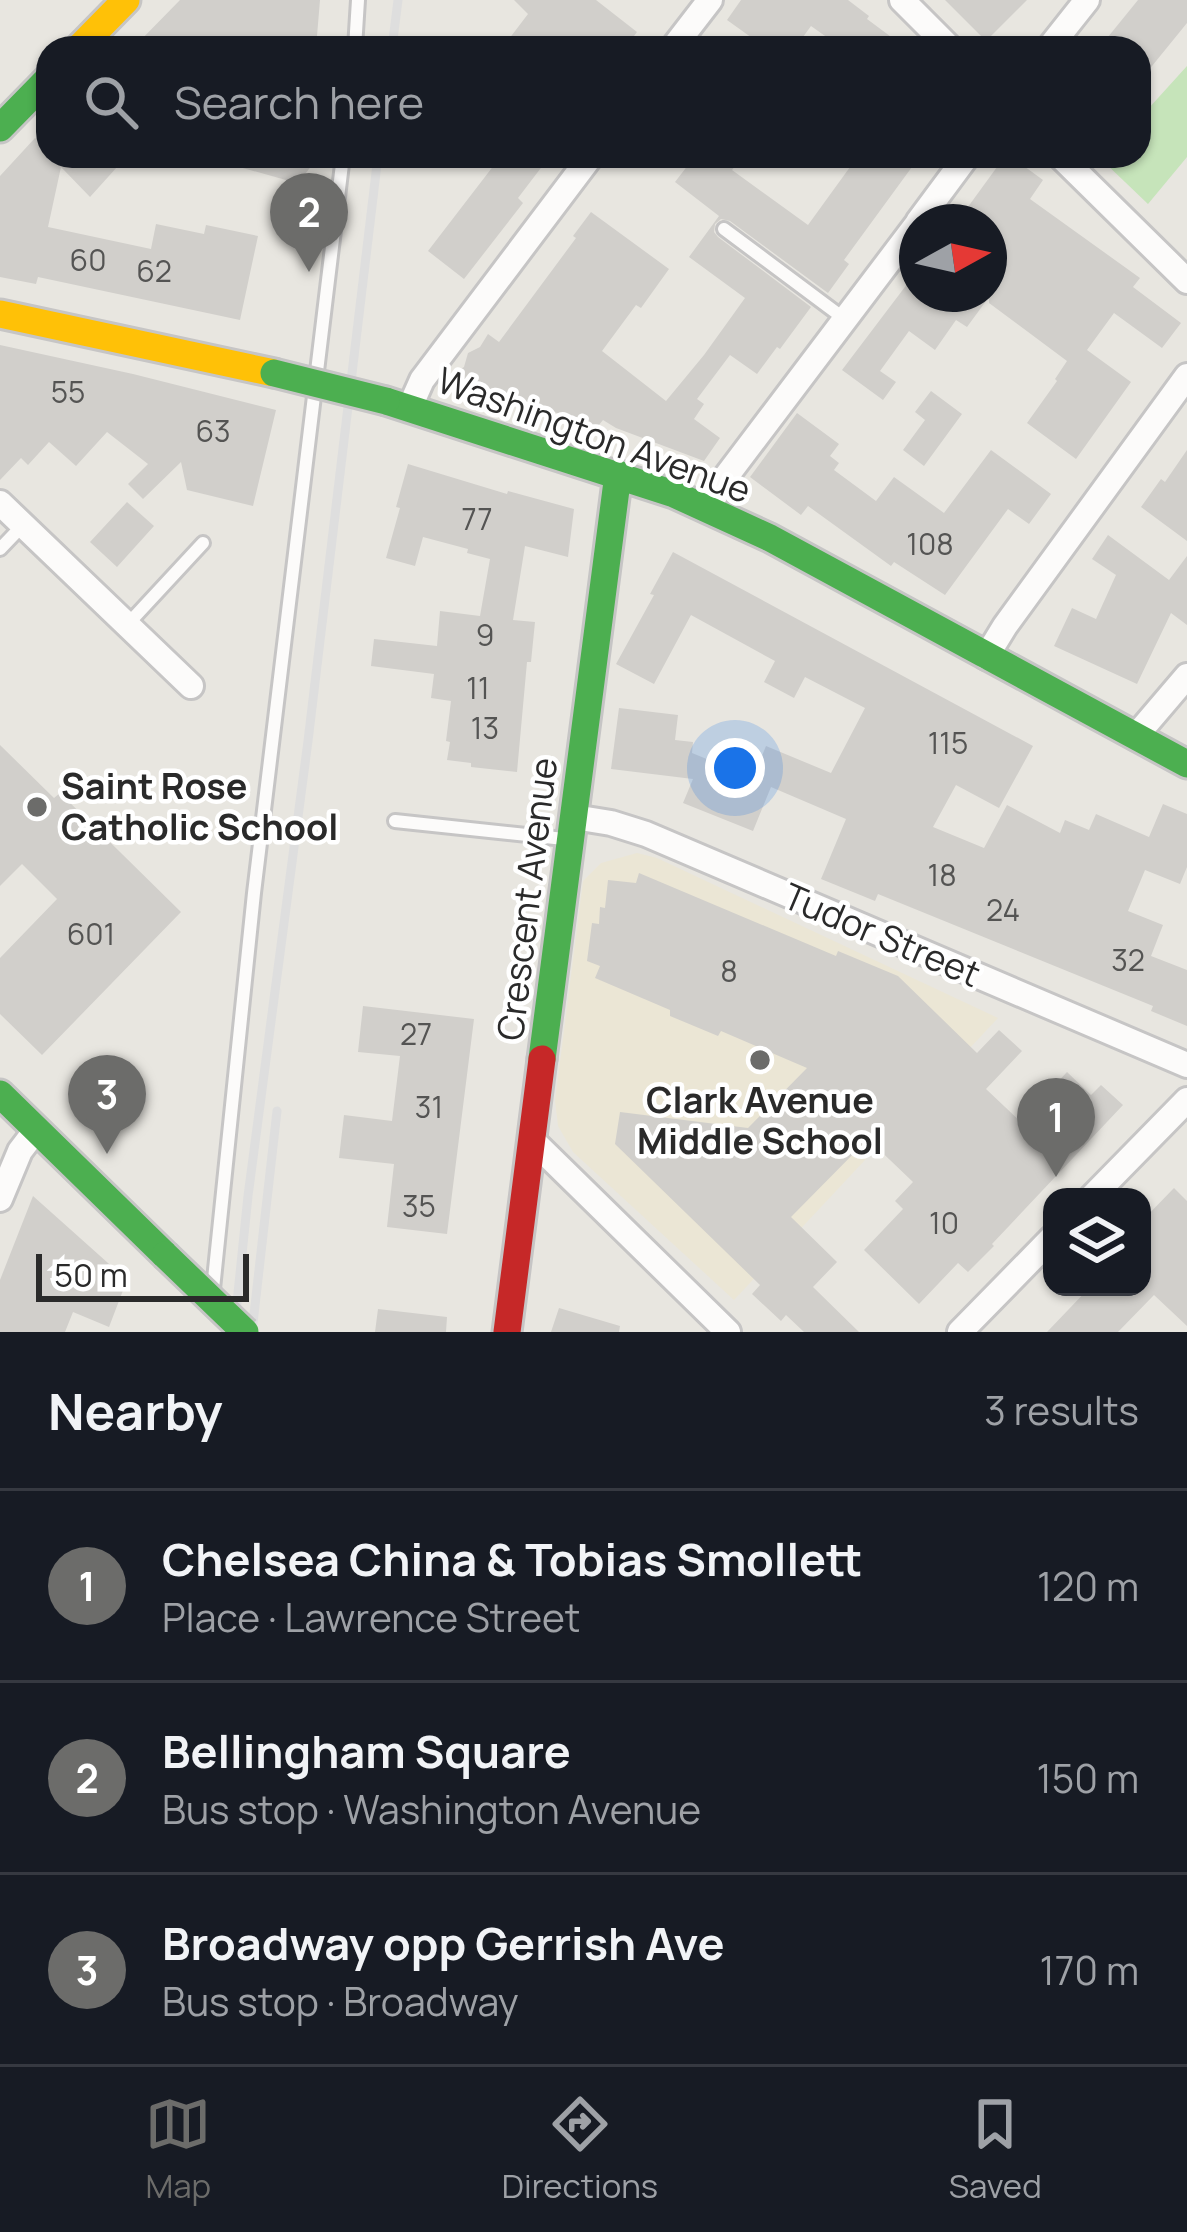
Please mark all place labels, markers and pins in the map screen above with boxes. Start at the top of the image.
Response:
pin: 2 [270,173,348,272]
place label: Saint Rose Catholic School [61,761,338,851]
marker: Saint Rose Catholic School [24,794,50,820]
marker: Clark Avenue Middle School [747,1047,773,1073]
pin: 3 [68,1055,146,1154]
place label: Clark Avenue Middle School [637,1075,883,1165]
pin: 1 [1017,1078,1095,1177]

